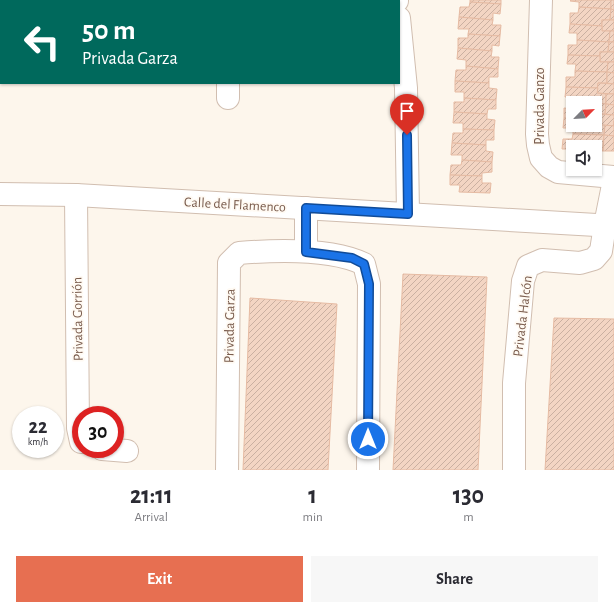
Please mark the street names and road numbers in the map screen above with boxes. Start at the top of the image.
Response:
street label: Privada Ganzo [533,67,547,145]
street label: Calle del Flamenco [184,195,286,215]
street label: Privada Halcón [511,275,535,358]
street label: Privada Gorrión [70,277,86,361]
street label: Privada Garza [222,288,238,363]

